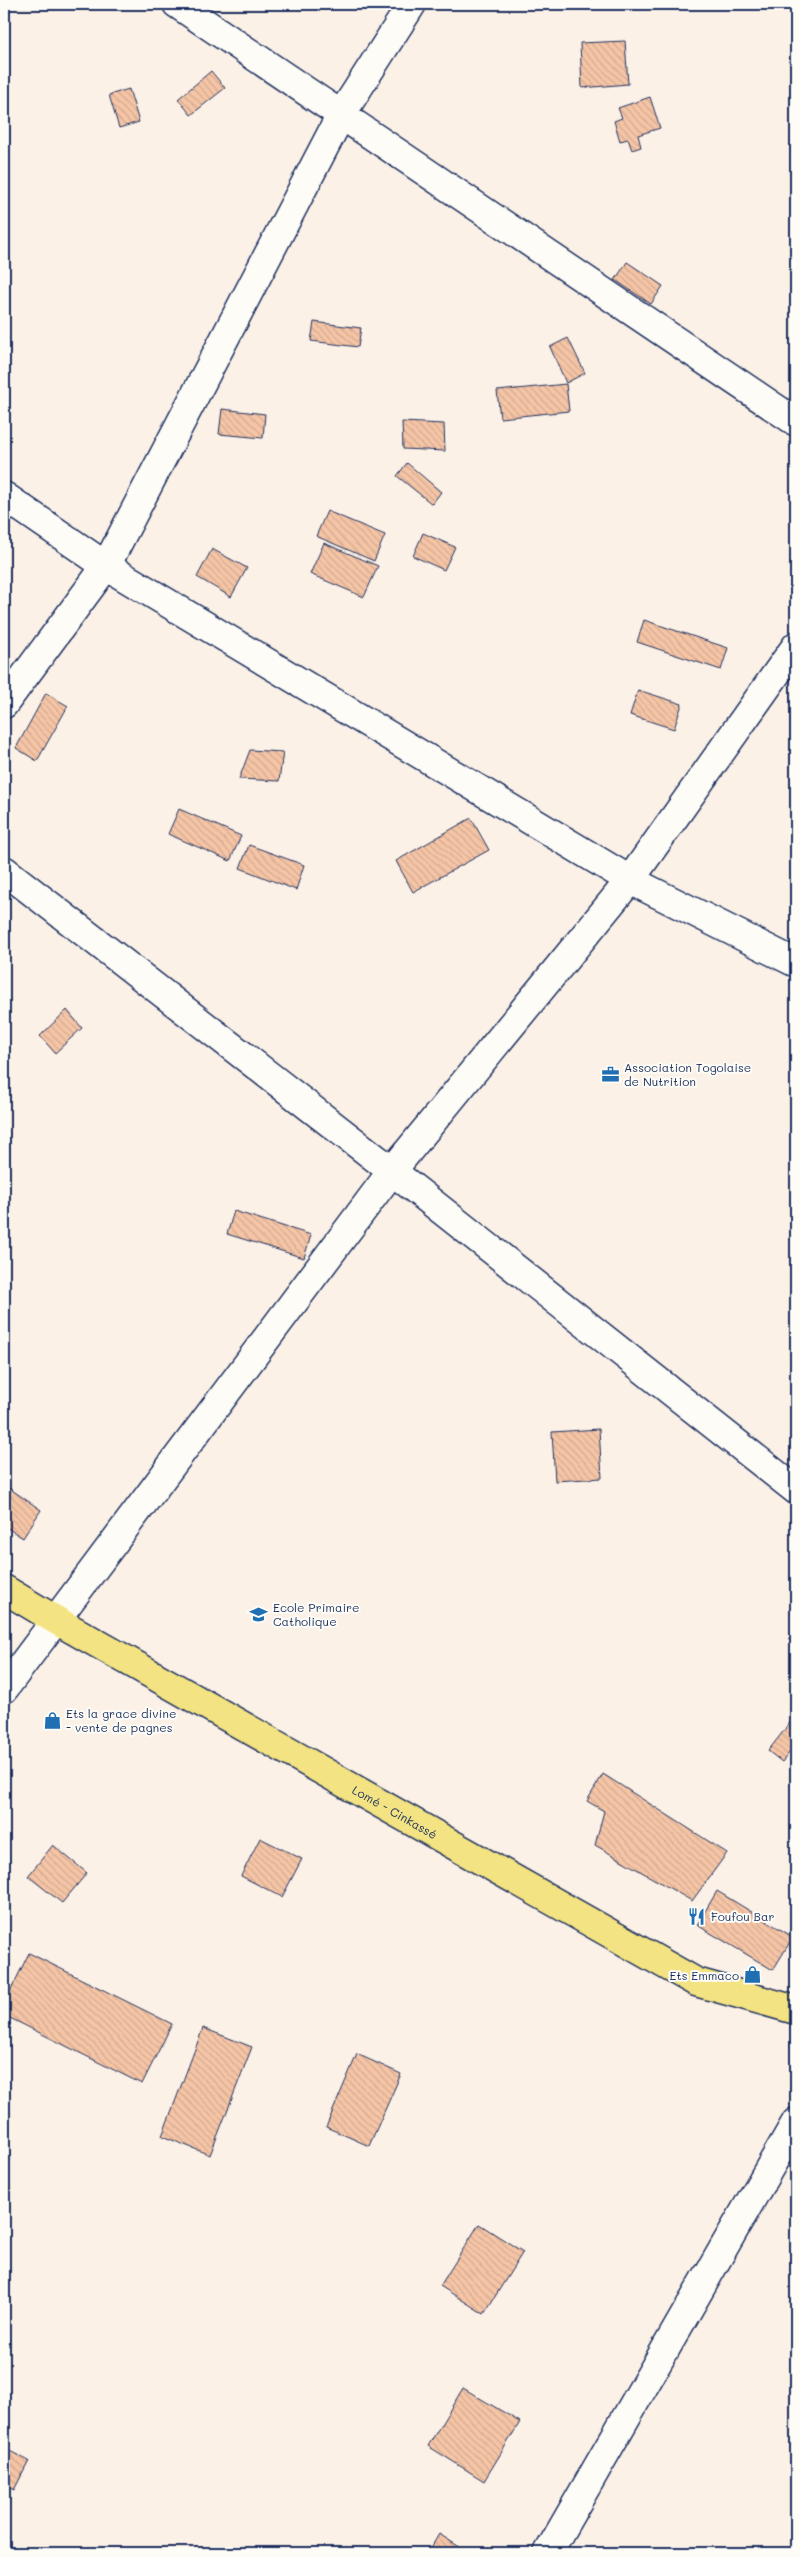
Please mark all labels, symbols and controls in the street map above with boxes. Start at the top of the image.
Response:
place label: Association Togolaise de Nutrition [624,1059,751,1089]
office icon: Association Togolaise de Nutrition [600,1064,620,1084]
place label: Ecole Primaire Catholique [273,1599,360,1629]
school or university icon: Ecole Primaire Catholique [249,1604,269,1624]
place label: Ets la grace divine - vente de pagnes [66,1705,176,1735]
shop icon: Ets la grace divine - vente de pagnes [42,1710,62,1730]
street label: Lomé - Cinkassé [350,1781,440,1842]
restaurant icon: Foufou Bar [687,1906,707,1926]
place label: Foufou Bar [711,1908,775,1924]
shop icon: Ets Emmaco [743,1965,763,1985]
place label: Ets Emmaco [670,1967,739,1983]

